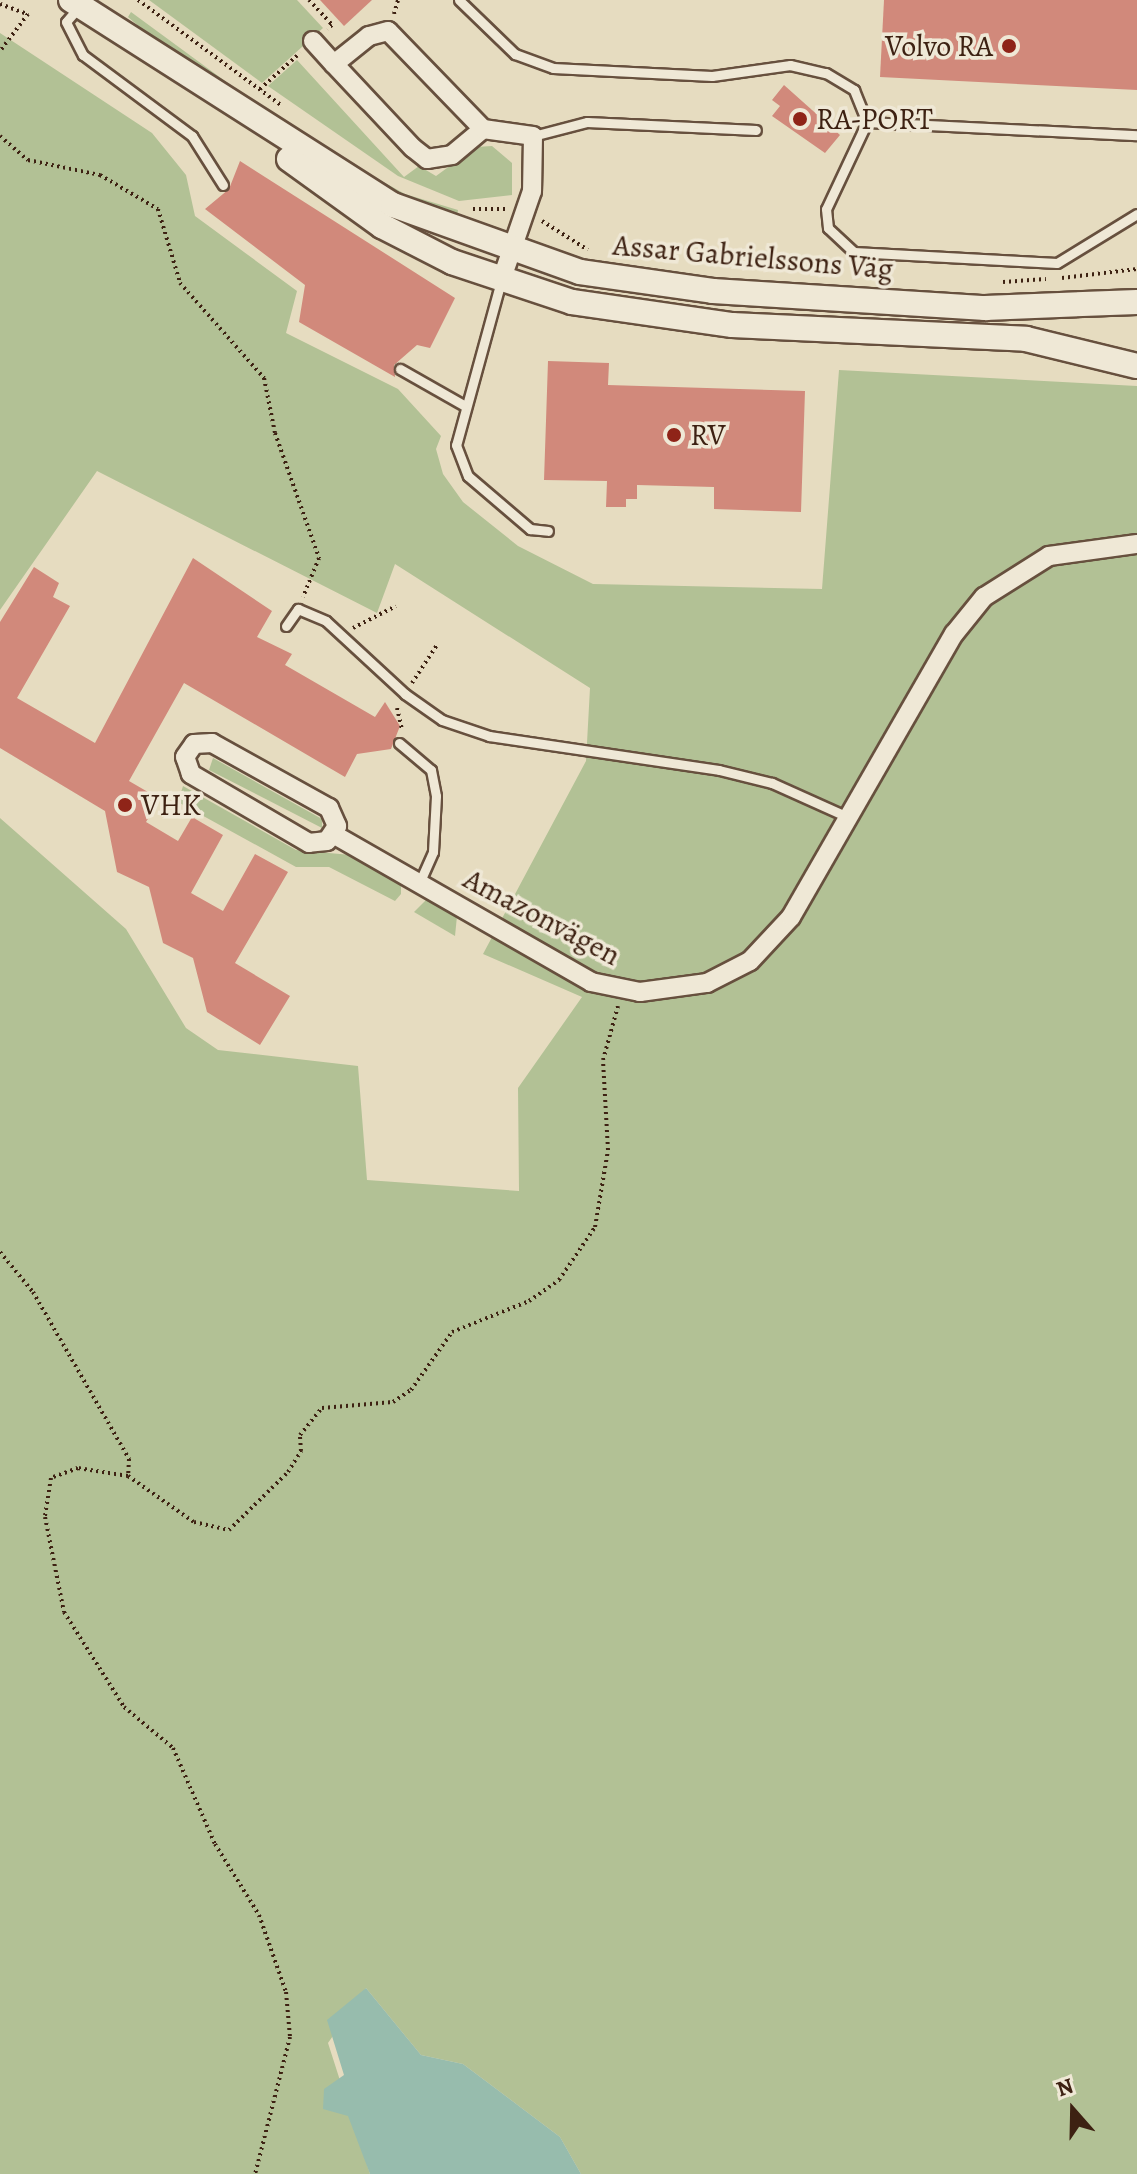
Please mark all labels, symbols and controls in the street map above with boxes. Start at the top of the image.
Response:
place label: Volvo RA [885,28,993,64]
marker: Volvo RA [1000,37,1018,55]
place label: RA-PORT [816,101,933,137]
marker: RA-PORT [791,110,809,128]
street label: Assar Gabrielssons Väg [611,227,895,287]
place label: RV [690,417,726,453]
marker: RV [665,426,683,444]
place label: VHK [141,787,201,823]
marker: VHK [116,796,134,814]
street label: Amazonvägen [458,861,626,973]
north arrow [1033,2070,1113,2150]
text: N [1052,2071,1077,2104]

